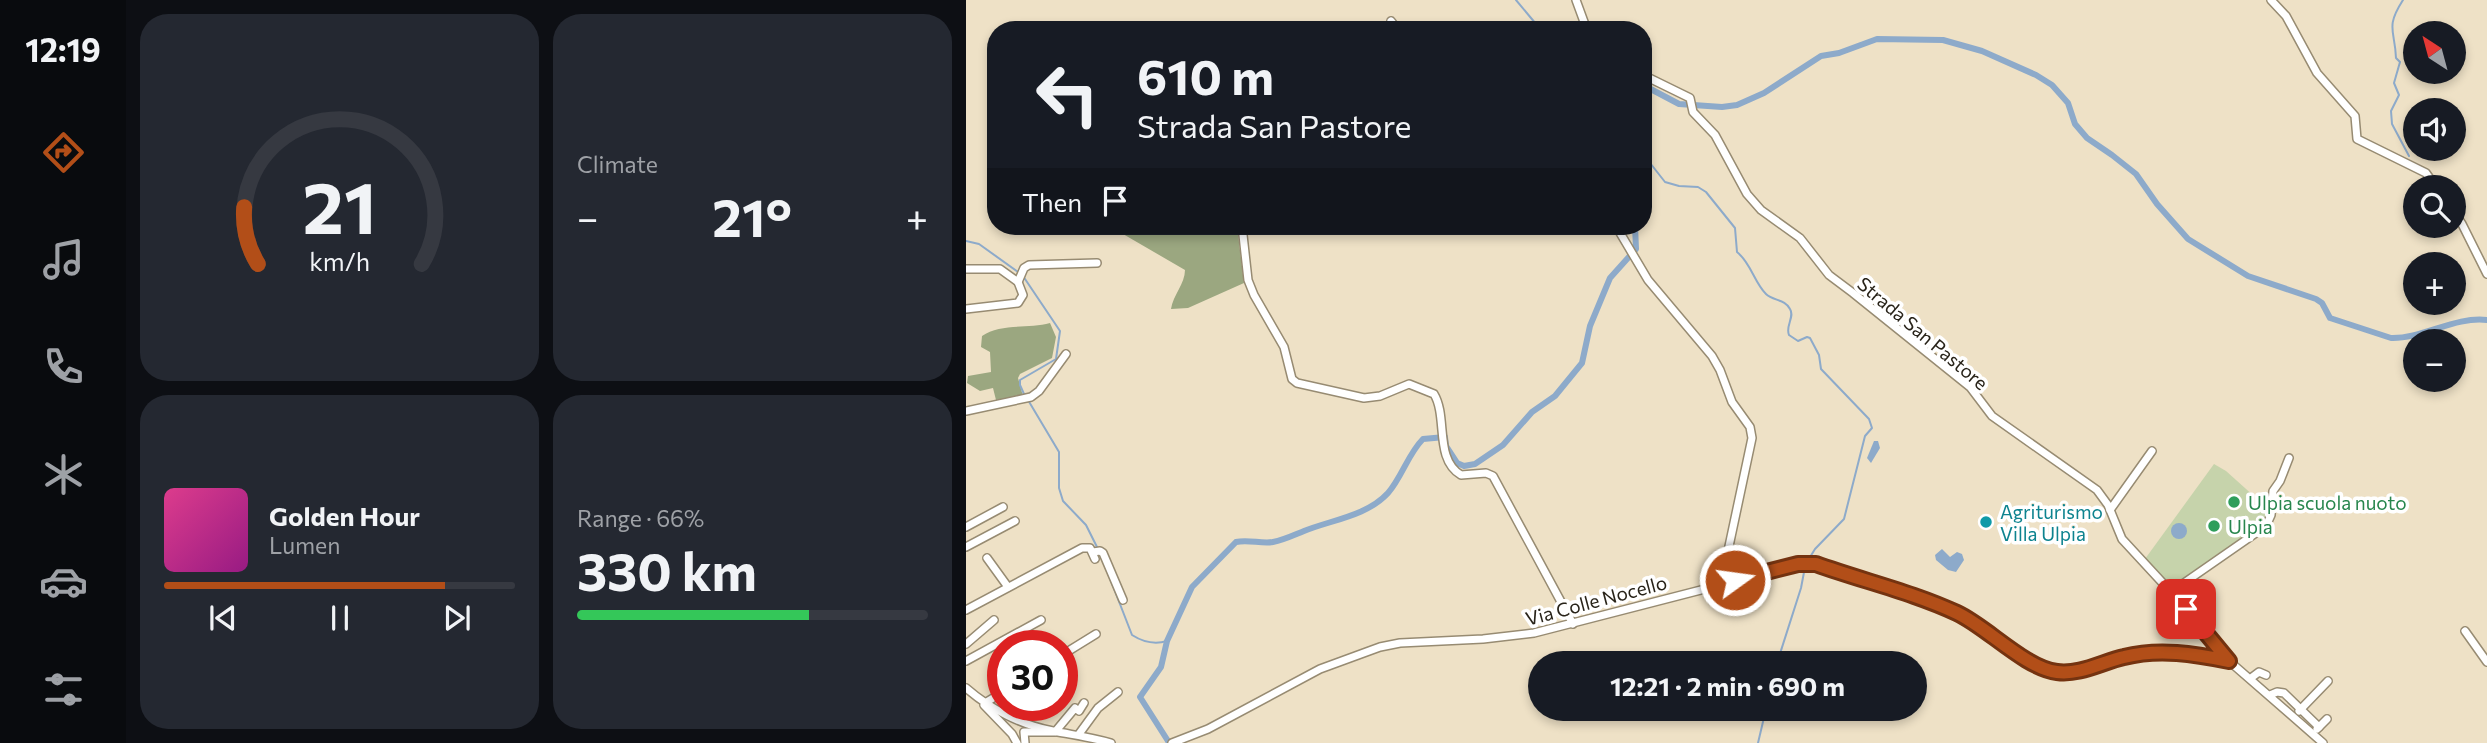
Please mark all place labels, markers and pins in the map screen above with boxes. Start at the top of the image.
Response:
place label: Ulpia scuola nuoto [2248,491,2407,514]
marker: Ulpia scuola nuoto [2226,494,2242,510]
place label: Agriturismo Villa Ulpia [2000,500,2103,545]
marker: Agriturismo Villa Ulpia [1978,514,1994,530]
place label: Ulpia [2228,515,2273,538]
marker: Ulpia [2206,518,2222,534]
pin [2156,579,2216,639]

